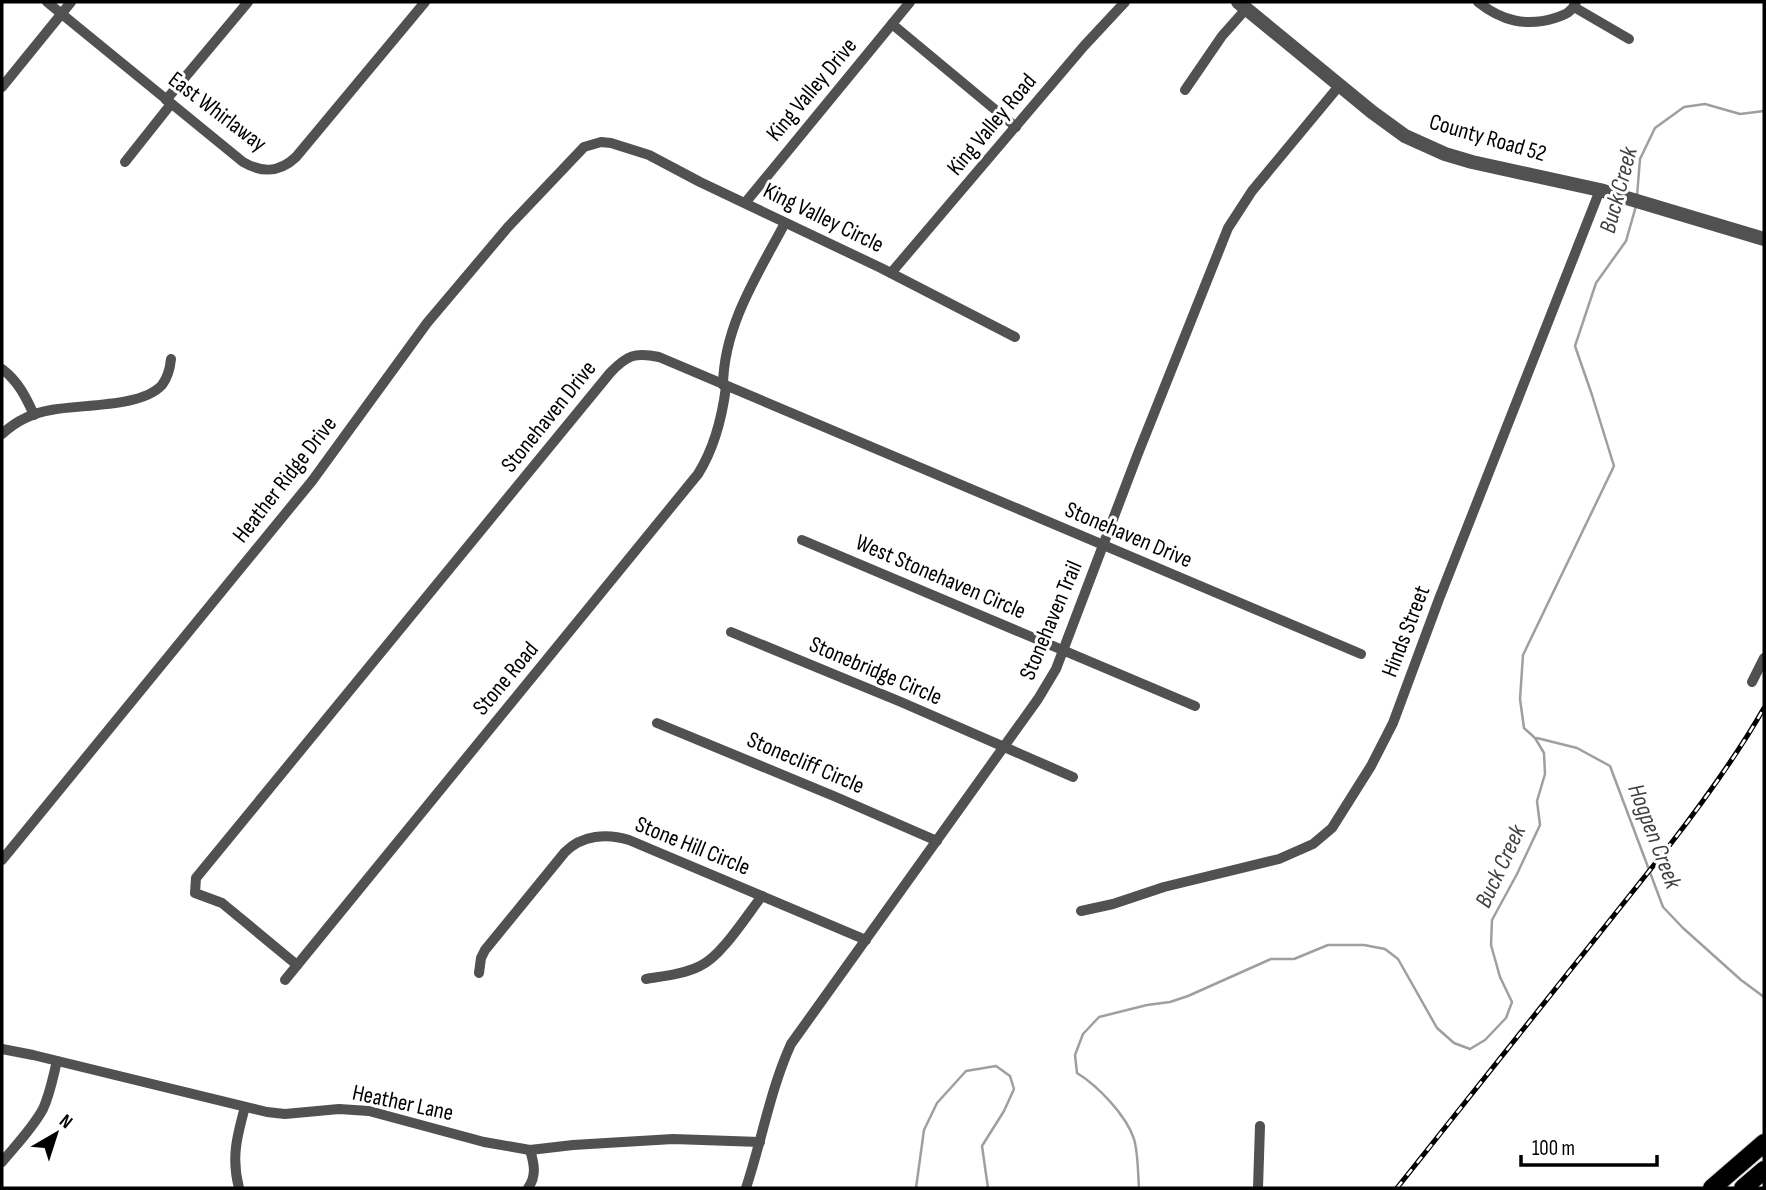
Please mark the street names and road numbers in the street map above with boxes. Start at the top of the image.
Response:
street label: King Valley Drive [760,32,863,147]
street label: East Whirlaway [163,66,272,158]
street label: King Valley Road [941,68,1042,181]
street label: County Road 52 [1426,108,1549,168]
street label: King Valley Circle [759,177,888,259]
street label: Stonehaven Drive [495,355,602,478]
street label: Heather Ridge Drive [227,411,343,548]
street label: Stonehaven Drive [1061,496,1196,574]
street label: West Stonehaven Circle [851,528,1030,625]
street label: Stonehaven Trail [1013,557,1089,684]
street label: Hinds Street [1376,582,1436,681]
street label: Stonebridge Circle [805,630,946,711]
street label: Stone Road [467,636,545,721]
street label: Stonecliff Circle [743,726,869,800]
street label: Stone Hill Circle [631,810,754,882]
street label: Heather Lane [350,1079,456,1127]

